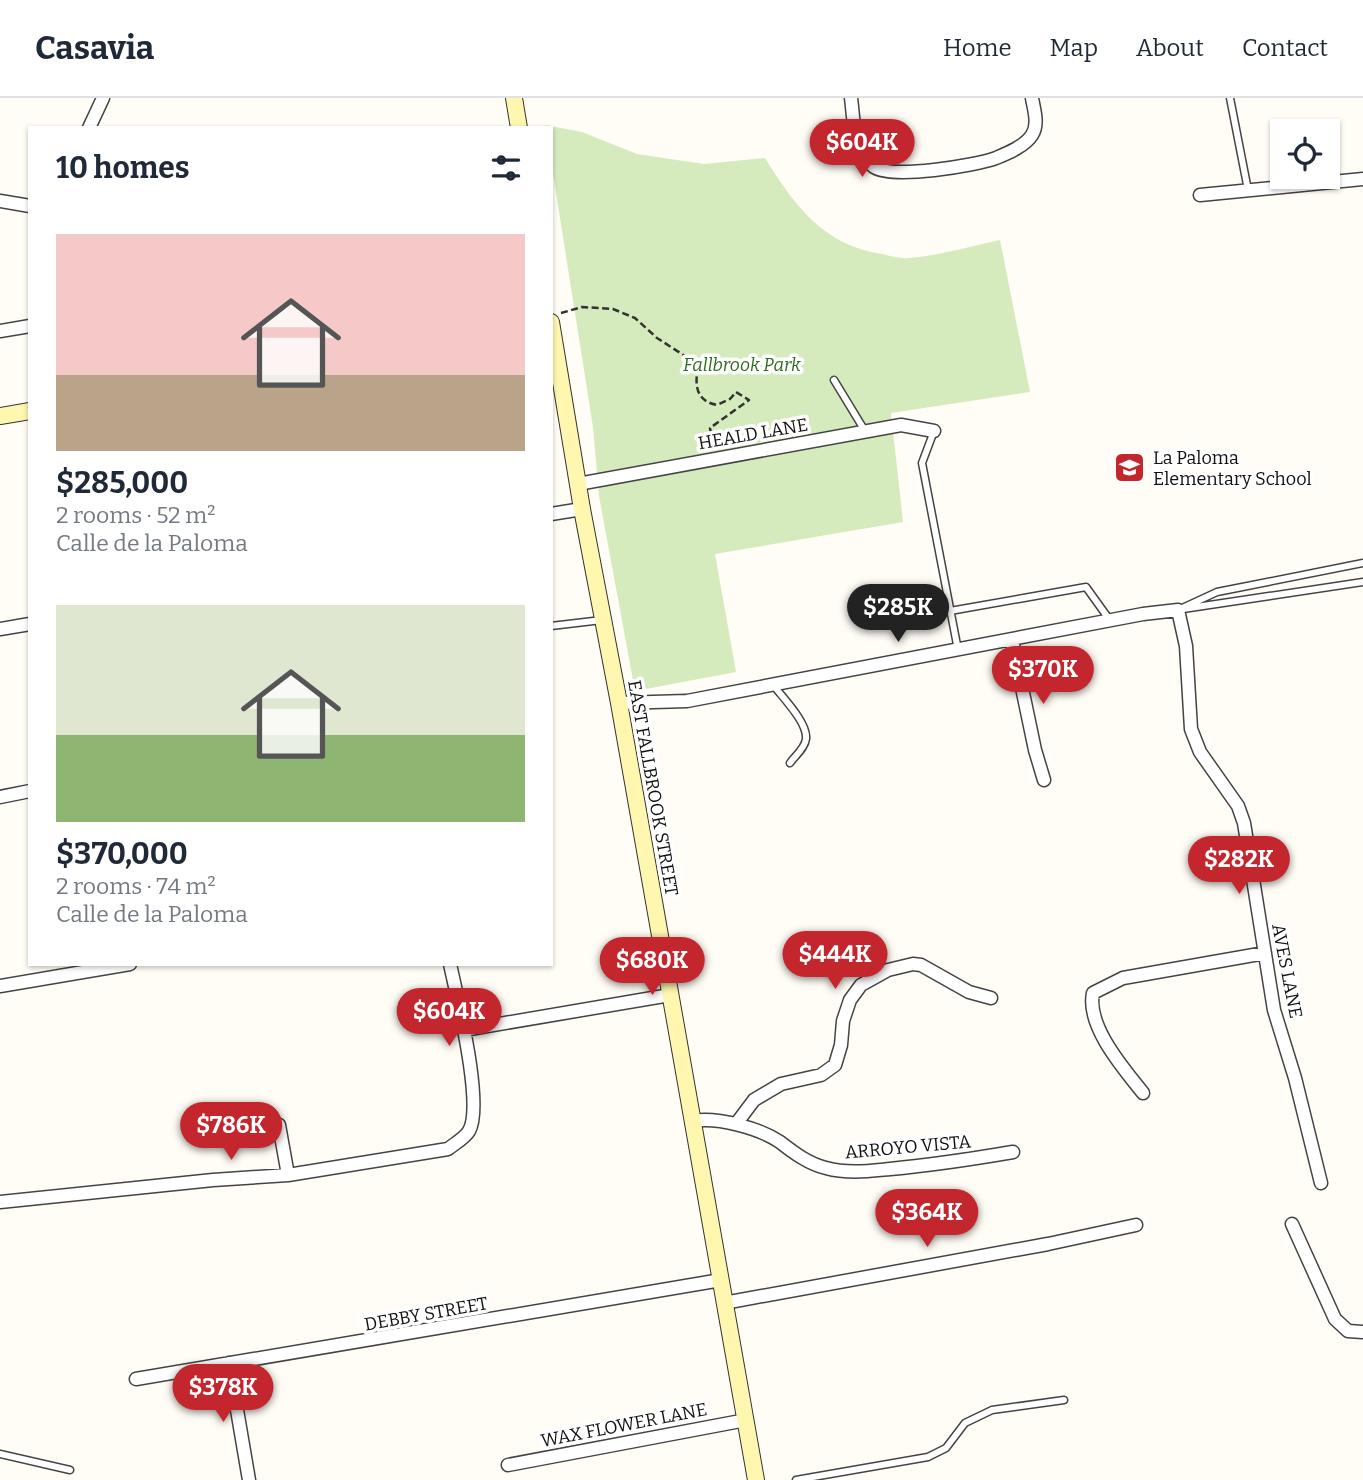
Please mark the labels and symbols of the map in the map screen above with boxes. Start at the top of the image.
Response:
pin: $604K [813,120,911,179]
park label: Fallbrook Park [683,354,801,376]
street label: HEALD LANE [696,414,810,454]
place label: La Paloma Elementary School [1153,447,1312,490]
school or university icon: La Paloma Elementary School [1113,451,1147,485]
pin: $285K [849,584,947,644]
pin: $370K [994,646,1092,706]
street label: EAST FALLBROOK STREET [623,678,683,898]
pin: $282K [1190,836,1288,896]
street label: AVES LANE [1267,922,1307,1020]
pin: $444K [786,932,884,991]
pin: $680K [603,937,701,997]
pin: $604K [400,988,498,1048]
pin: $786K [182,1102,280,1162]
street label: ARROYO VISTA [844,1131,972,1163]
pin: $364K [878,1190,976,1249]
street label: DEBBY STREET [362,1292,490,1336]
pin: $378K [174,1364,272,1424]
street label: WAX FLOWER LANE [539,1398,709,1452]

